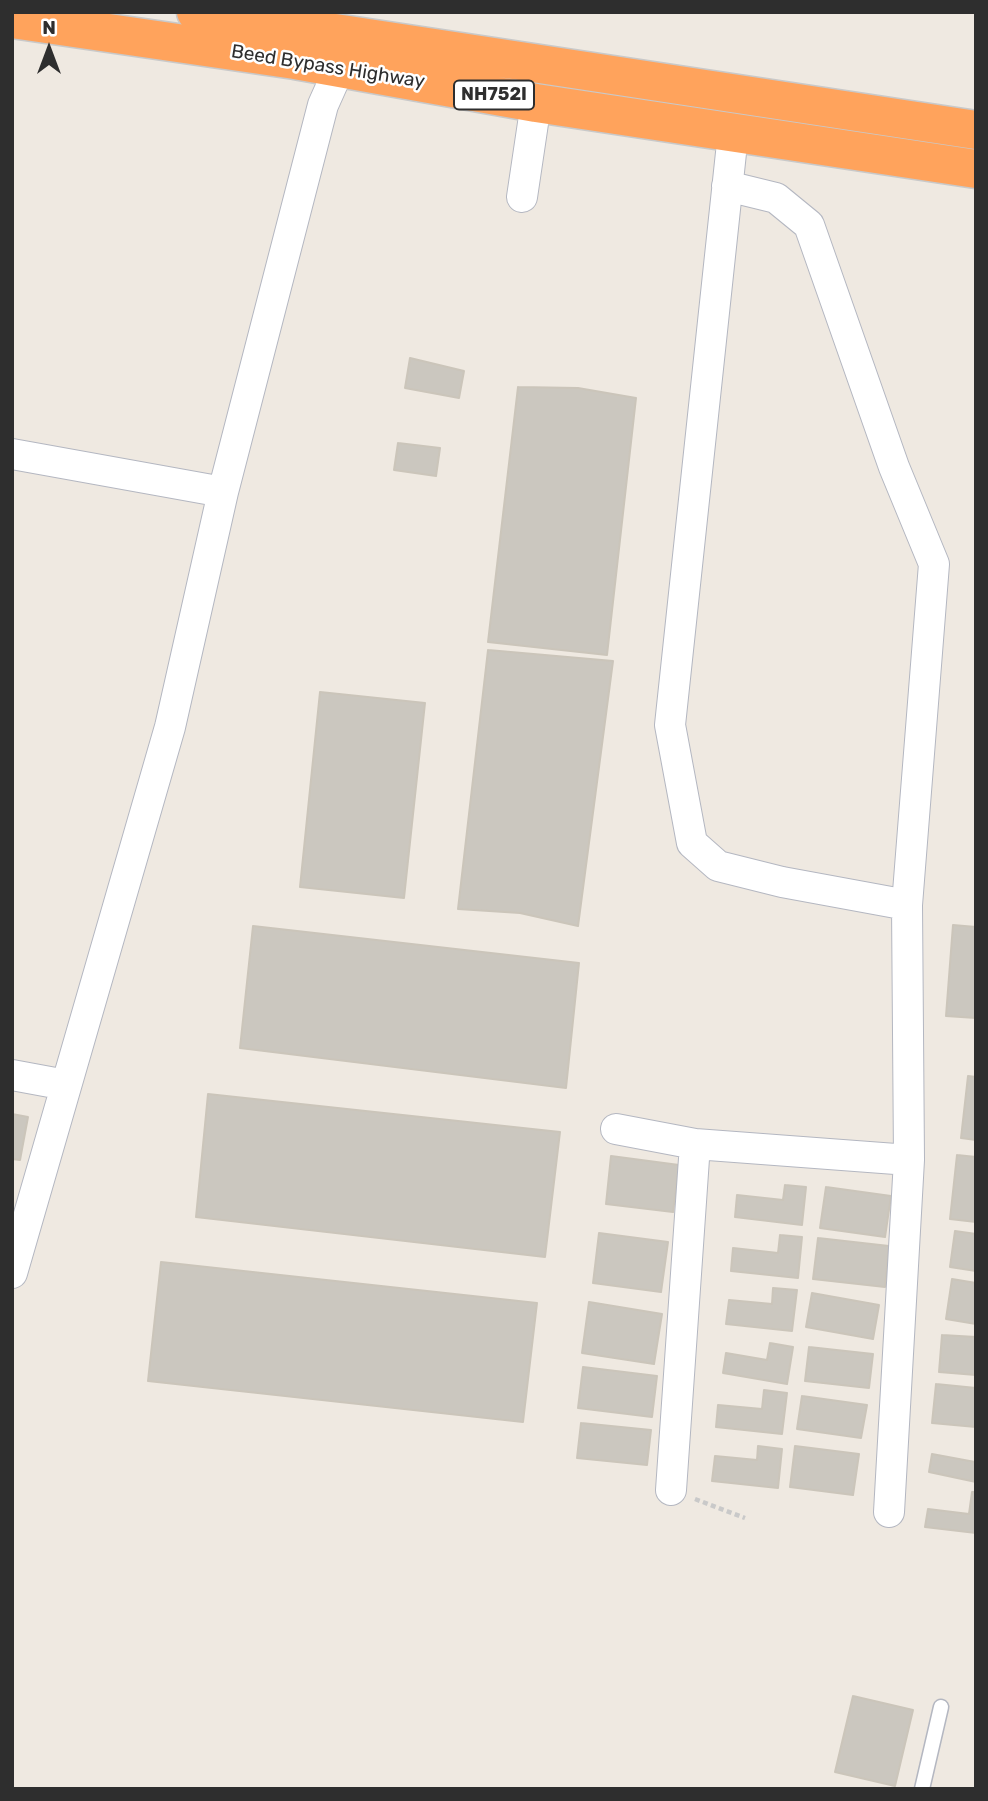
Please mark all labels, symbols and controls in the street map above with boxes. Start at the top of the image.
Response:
north arrow [14,14,84,84]
text: N [42,16,56,39]
street label: Beed Bypass Highway [230,40,426,94]
road number: NH752I [454,80,534,110]

